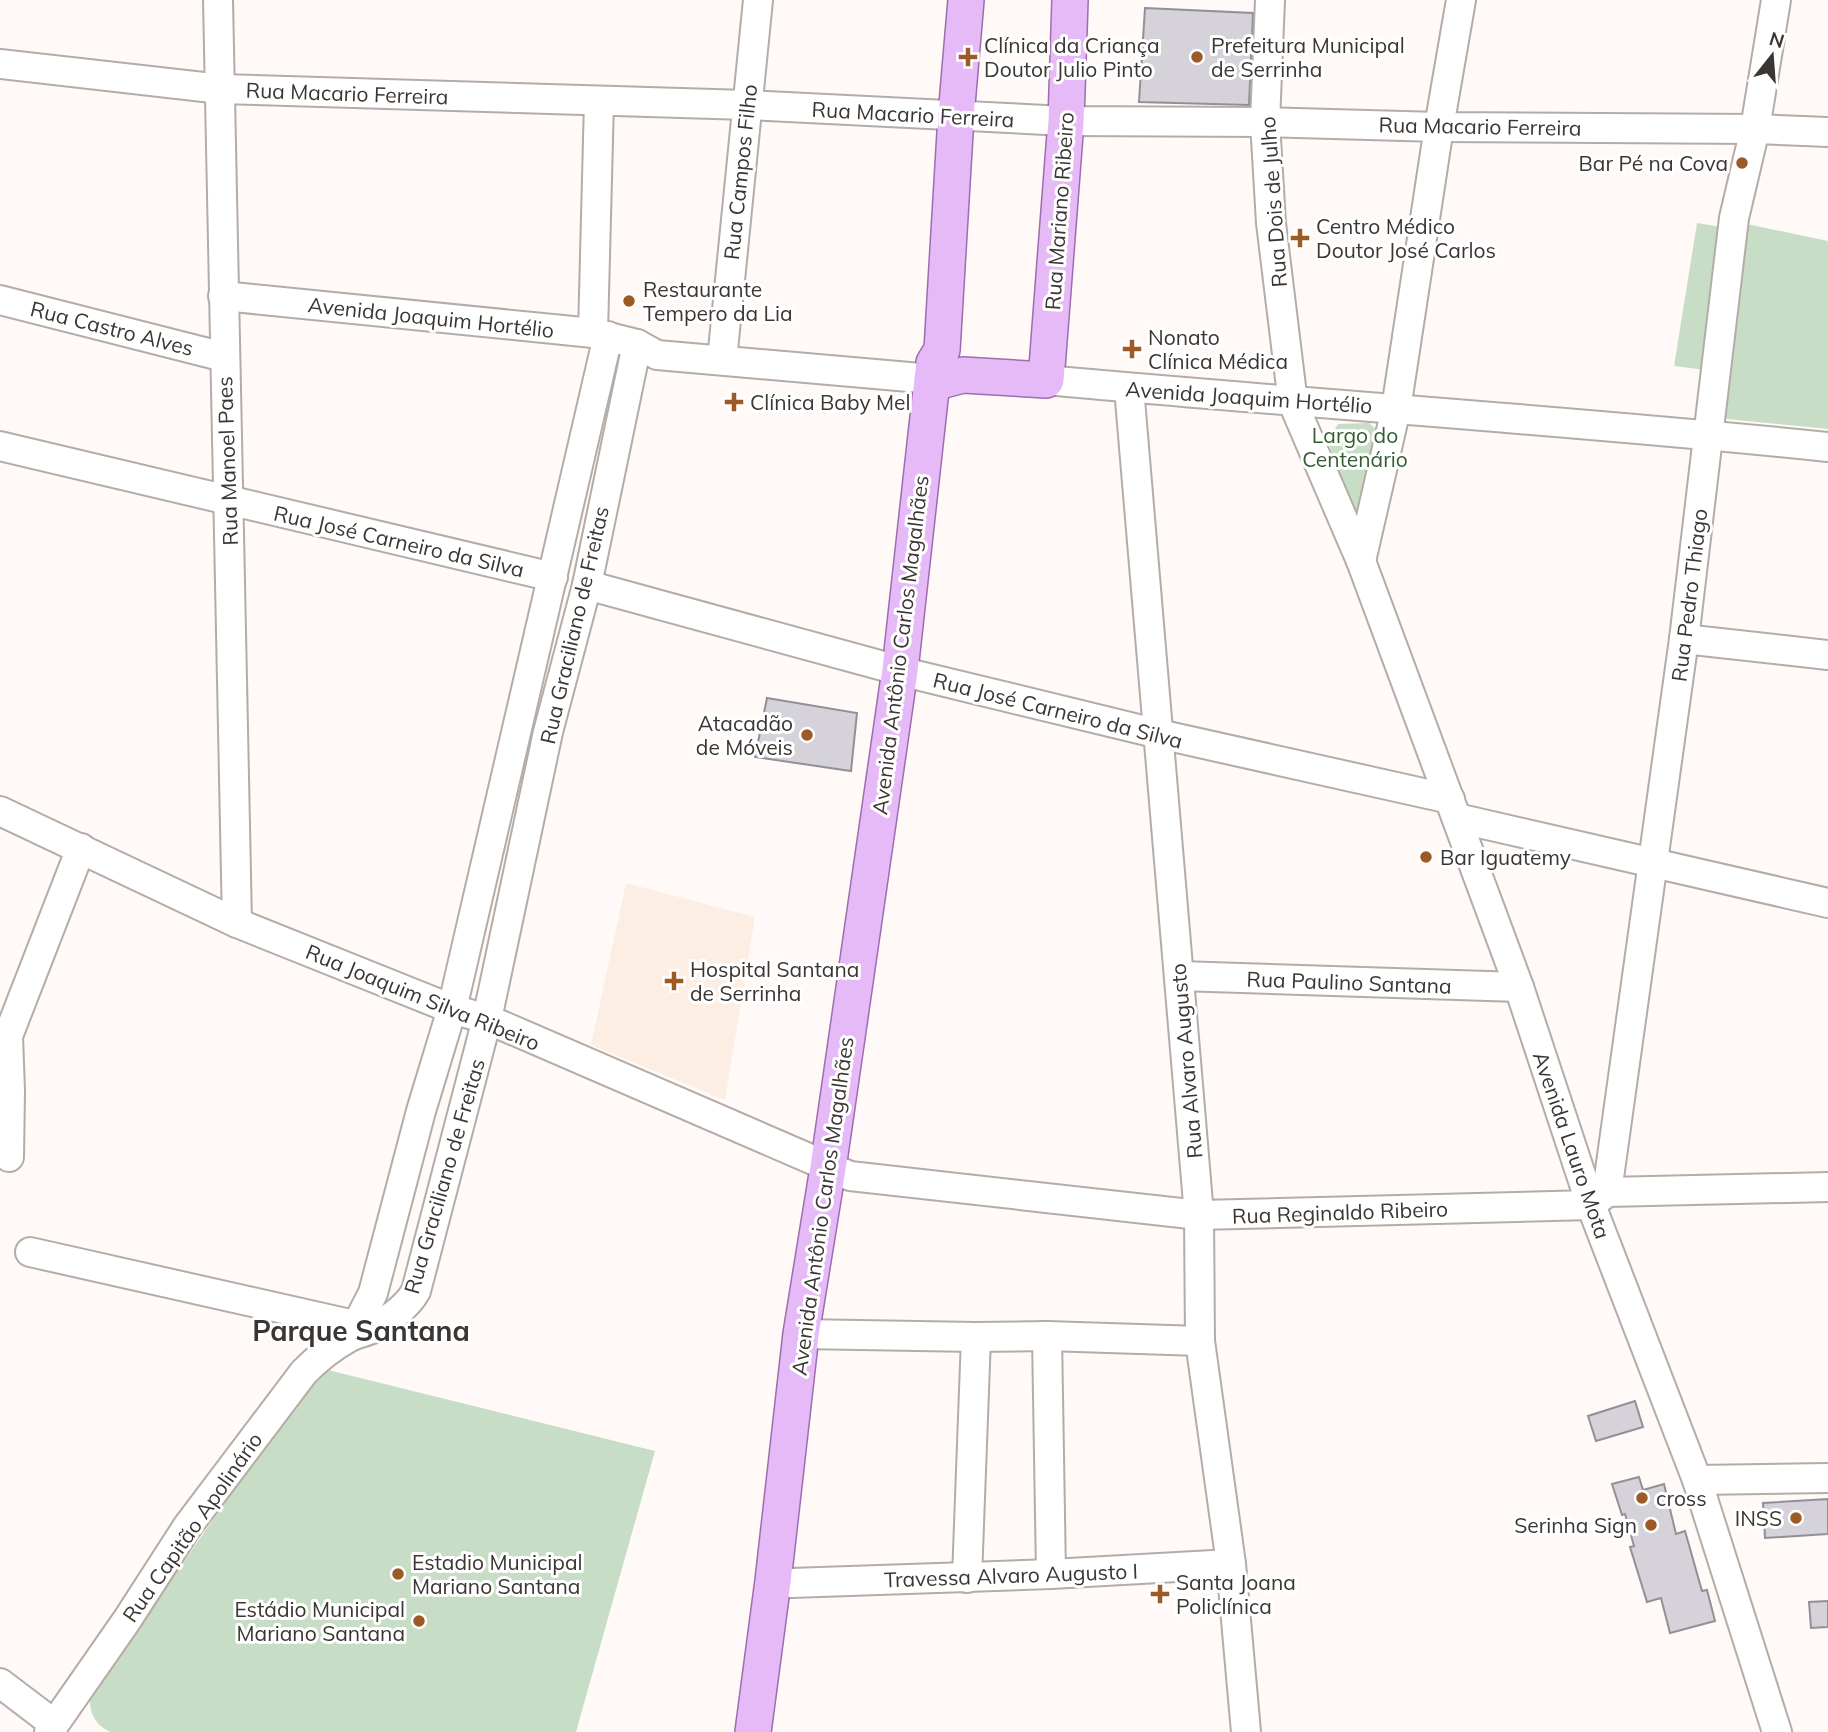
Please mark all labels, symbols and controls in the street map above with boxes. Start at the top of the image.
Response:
north arrow [1737,21,1807,91]
text: N [1767,26,1787,53]
place label: Clínica da Criança Doutor Julio Pinto [984,32,1160,82]
place label: Prefeitura Municipal de Serrinha [1211,32,1405,82]
marker: Clínica da Criança Doutor Julio Pinto [958,47,978,67]
marker: Prefeitura Municipal de Serrinha [1189,49,1205,65]
street label: Rua Macario Ferreira [245,76,449,110]
street label: Rua Campos Filho [718,83,762,261]
street label: Rua Macario Ferreira [811,96,1015,132]
street label: Rua Mariano Ribeiro [1039,111,1079,311]
street label: Rua Macario Ferreira [1378,111,1582,141]
street label: Rua Dois de Julho [1254,116,1292,288]
place label: Bar Pé na Cova [1579,150,1728,176]
marker: Bar Pé na Cova [1734,155,1750,171]
place label: Centro Médico Doutor José Carlos [1316,213,1496,263]
marker: Centro Médico Doutor José Carlos [1290,228,1310,248]
place label: Restaurante Tempero da Lia [643,276,793,326]
street label: Avenida Joaquim Hortélio [307,291,555,343]
marker: Restaurante Tempero da Lia [621,293,637,309]
street label: Rua Castro Alves [28,295,196,361]
place label: Nonato Clínica Médica [1148,324,1288,374]
marker: Nonato Clínica Médica [1122,339,1142,359]
street label: Avenida Joaquim Hortélio [1125,375,1373,419]
street label: Rua Manoel Paes [211,376,243,546]
place label: Clínica Baby Mel [750,389,910,415]
marker: Clínica Baby Mel [724,392,744,412]
park label: Largo do Centenário [1302,422,1408,472]
street label: Avenida Antônio Carlos Magalhães [866,474,934,816]
street label: Rua José Carneiro da Silva [271,500,527,582]
street label: Rua Graciliano de Freitas [534,504,614,746]
street label: Rua Pedro Thiago [1665,507,1713,683]
street label: Rua José Carneiro da Silva [931,666,1185,754]
place label: Atacadão de Móveis [696,710,793,760]
marker: Atacadão de Móveis [799,727,815,743]
place label: Bar Iguatemy [1440,844,1571,870]
marker: Bar Iguatemy [1418,849,1434,865]
street label: Rua Joaquim Silva Ribeiro [302,938,544,1056]
place label: Hospital Santana de Serrinha [690,956,859,1006]
street label: Rua Alvaro Augusto [1165,962,1207,1160]
street label: Rua Paulino Santana [1246,965,1452,999]
marker: Hospital Santana de Serrinha [664,971,684,991]
street label: Avenida Antônio Carlos Magalhães [785,1035,859,1377]
street label: Avenida Lauro Mota [1528,1048,1616,1242]
street label: Rua Graciliano de Freitas [398,1055,490,1297]
street label: Rua Reginaldo Ribeiro [1232,1195,1448,1229]
district label: Parque Santana [252,1313,470,1348]
street label: Rua Capitão Apolinário [117,1427,267,1627]
place label: cross [1656,1485,1707,1511]
marker: cross [1634,1490,1650,1506]
place label: INSS [1735,1505,1782,1531]
marker: INSS [1788,1510,1804,1526]
place label: Serinha Sign [1514,1512,1637,1538]
marker: Serinha Sign [1643,1517,1659,1533]
place label: Estadio Municipal Mariano Santana [412,1549,583,1599]
street label: Travessa Alvaro Augusto I [884,1558,1138,1592]
marker: Estadio Municipal Mariano Santana [390,1566,406,1582]
place label: Santa Joana Policlínica [1176,1569,1296,1619]
marker: Santa Joana Policlínica [1150,1584,1170,1604]
place label: Estádio Municipal Mariano Santana [234,1596,405,1646]
marker: Estádio Municipal Mariano Santana [411,1613,427,1629]

